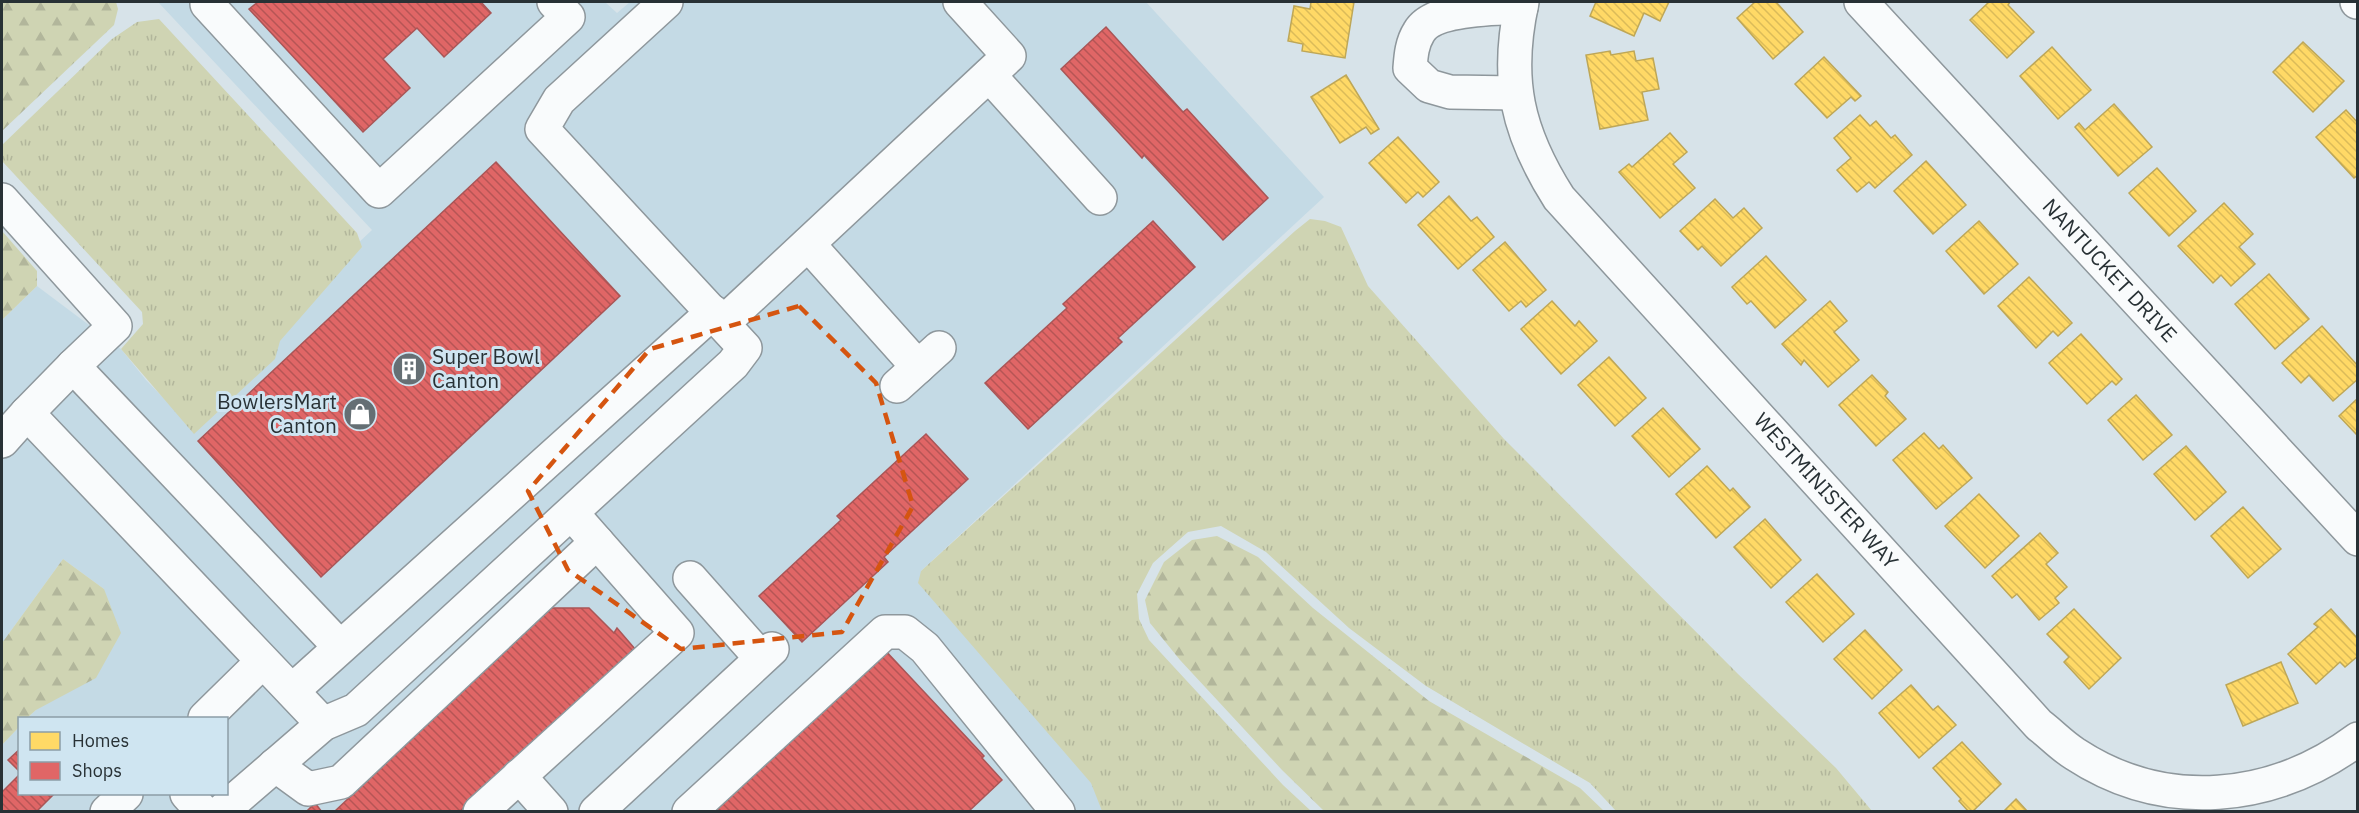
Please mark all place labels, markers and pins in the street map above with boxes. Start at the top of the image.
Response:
place label: Super Bowl Canton [432,342,540,394]
building icon: Super Bowl Canton [391,351,427,387]
place label: BowlersMart Canton [217,387,337,439]
shop icon: BowlersMart Canton [342,396,378,432]

